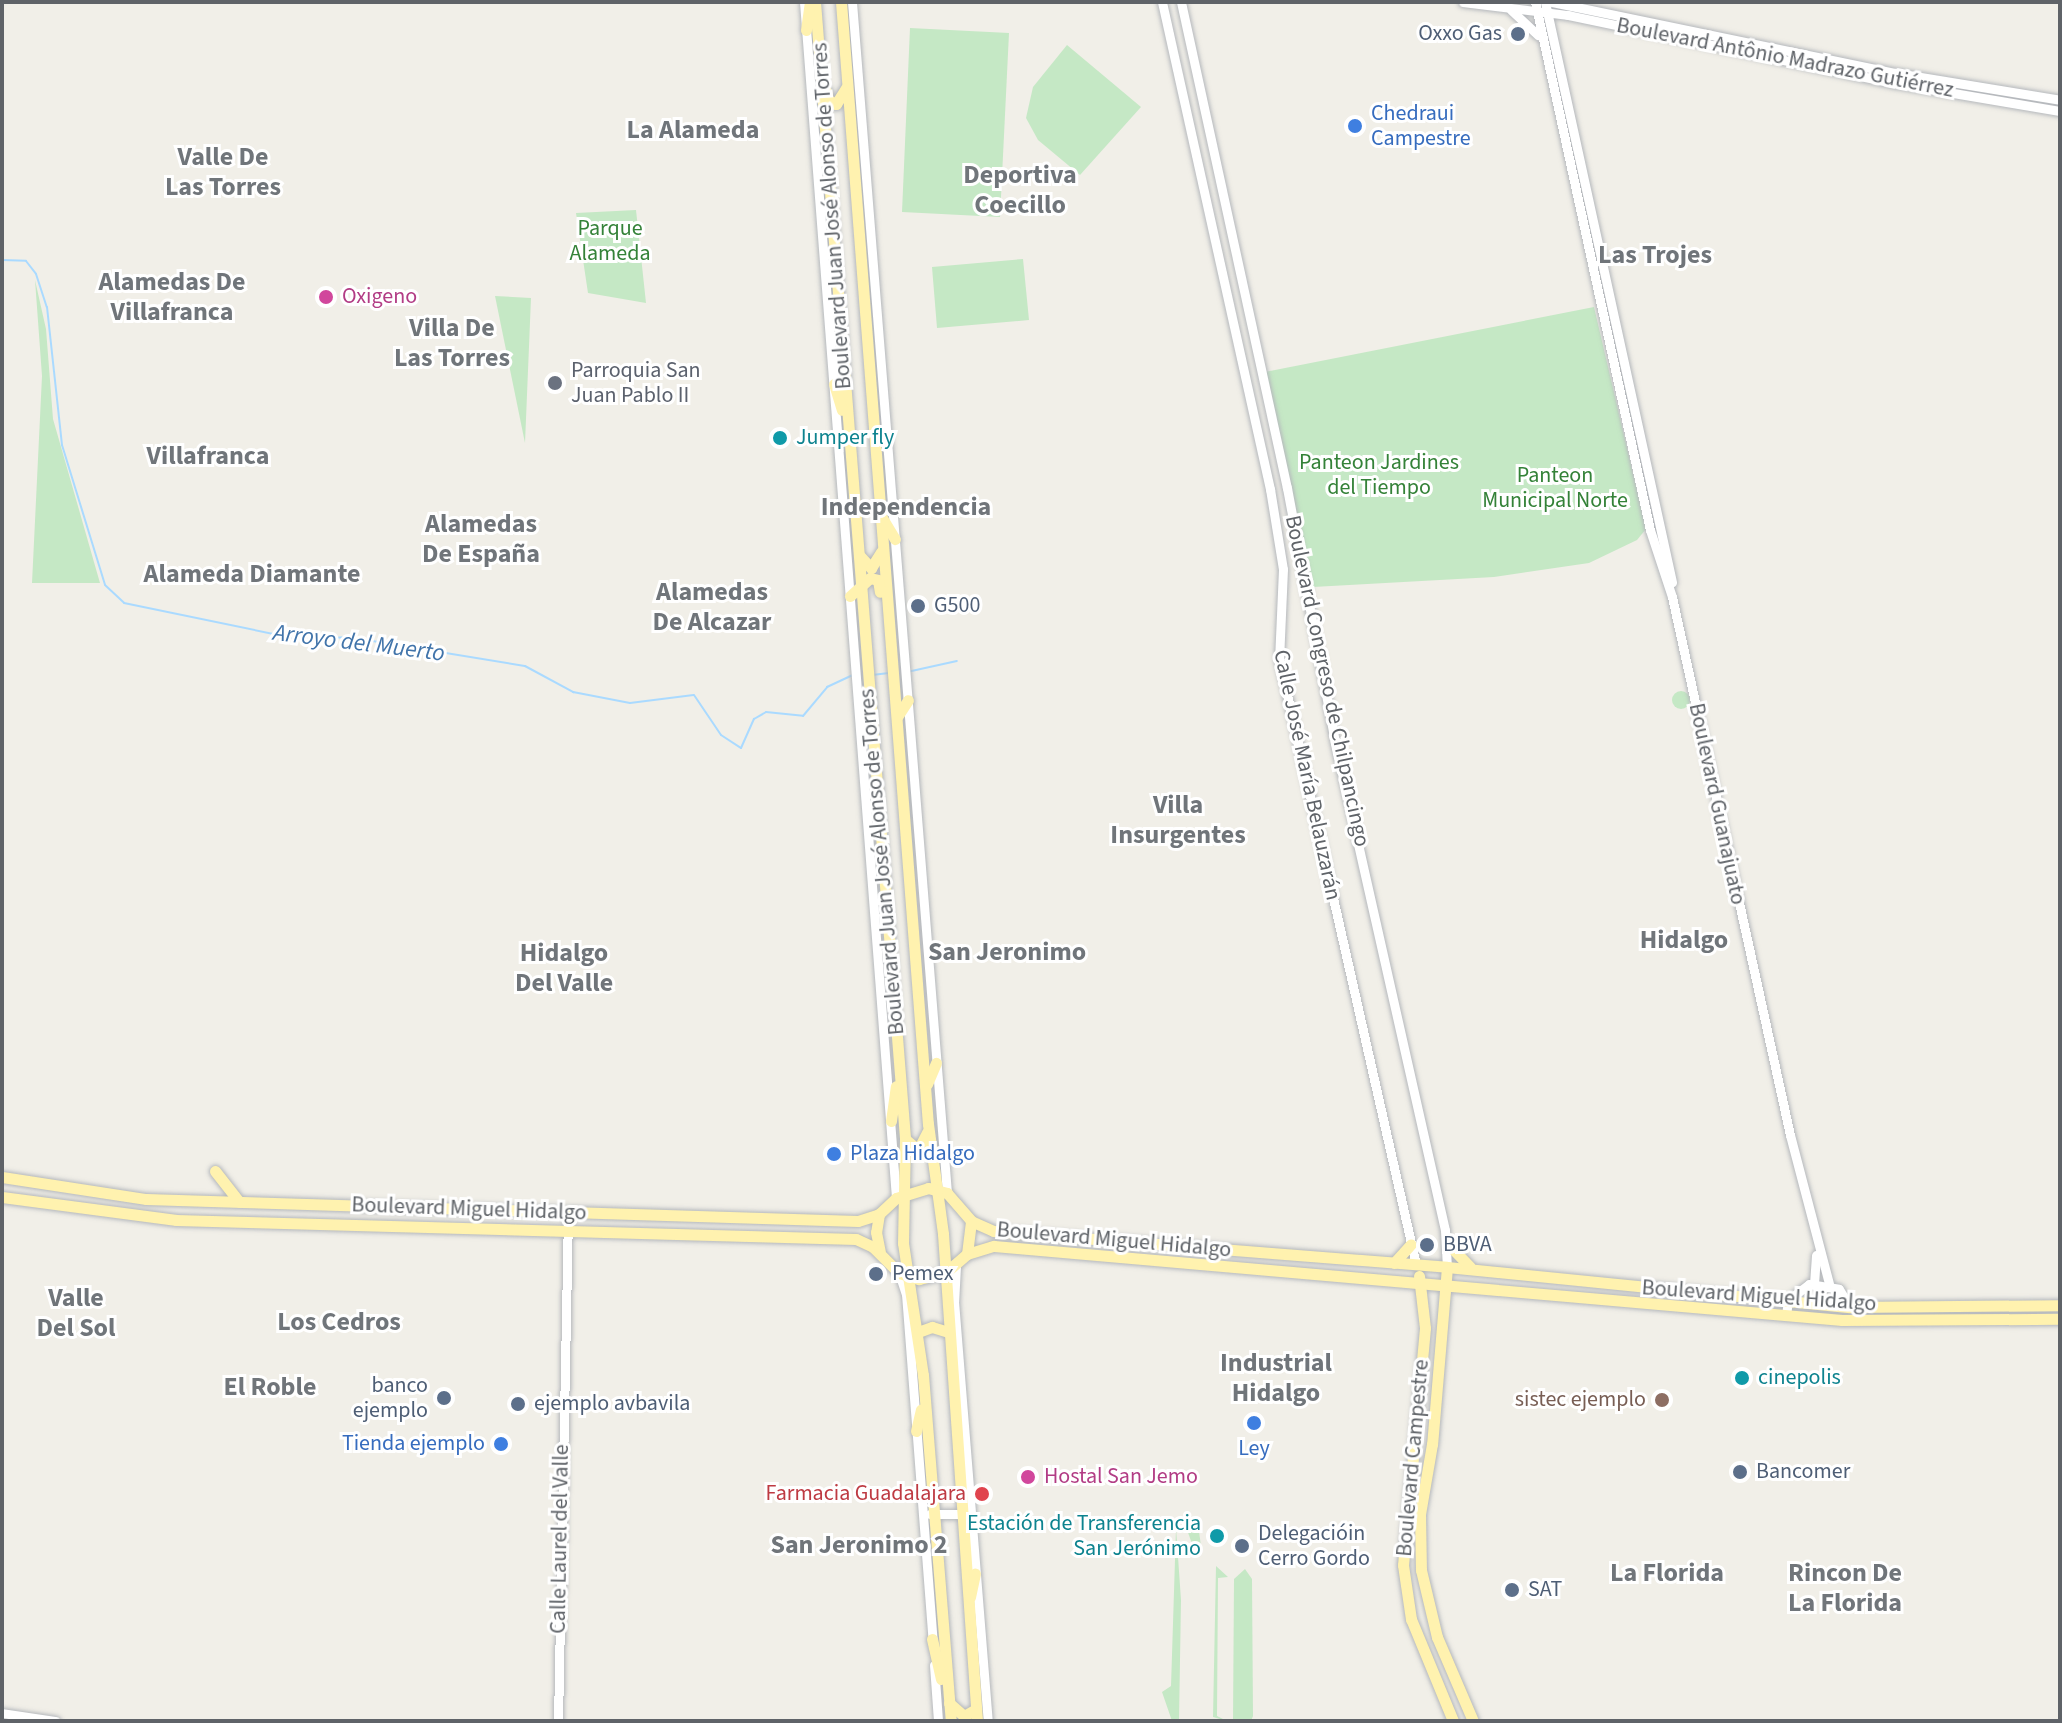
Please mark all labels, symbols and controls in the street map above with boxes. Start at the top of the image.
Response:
street label: Boulevard Antônio Madrazo Gutiérrez [1614,12,1956,104]
place label: Oxxo Gas [1418,21,1502,47]
marker: Oxxo Gas [1509,25,1527,43]
street label: Boulevard Juan José Alonso de Torres [807,42,857,390]
place label: Chedraui Campestre [1371,100,1471,152]
district label: La Alameda [627,114,759,146]
marker: Chedraui Campestre [1346,117,1364,135]
district label: Valle De Las Torres [165,141,281,202]
district label: Deportiva Coecillo [963,159,1077,220]
park label: Parque Alameda [569,215,651,266]
district label: Las Trojes [1598,239,1712,271]
district label: Alamedas De Villafranca [98,266,246,328]
place label: Oxigeno [342,284,417,310]
marker: Oxigeno [317,288,335,306]
district label: Villa De Las Torres [394,312,510,374]
place label: Parroquia San Juan Pablo II [571,357,701,408]
marker: Parroquia San Juan Pablo II [546,374,564,392]
place label: Jumper fly [796,425,894,451]
marker: Jumper fly [771,429,789,447]
district label: Villafranca [147,440,269,472]
park label: Panteon Jardines del Tiempo [1299,449,1459,500]
park label: Panteon Municipal Norte [1482,462,1628,514]
district label: Independencia [821,491,991,523]
district label: Alamedas De España [422,508,540,570]
street label: Boulevard Congreso de Chilpancingo [1279,513,1375,849]
district label: Alameda Diamante [144,558,360,590]
district label: Alamedas De Alcazar [653,576,771,638]
place label: G500 [934,593,980,619]
marker: G500 [909,597,927,615]
water label: Arroyo del Muerto [272,618,446,668]
street label: Calle José María Belauzarán [1268,647,1346,903]
street label: Boulevard Juan José Alonso de Torres [854,688,910,1036]
street label: Boulevard Guanajuato [1683,701,1751,907]
district label: Villa Insurgentes [1110,789,1246,850]
district label: Hidalgo [1640,924,1728,956]
district label: San Jeronimo [928,936,1086,968]
district label: Hidalgo Del Valle [515,937,613,998]
place label: Plaza Hidalgo [850,1141,975,1167]
marker: Plaza Hidalgo [825,1145,843,1163]
street label: Boulevard Miguel Hidalgo [351,1192,587,1226]
street label: Boulevard Miguel Hidalgo [996,1217,1232,1263]
place label: BBVA [1443,1232,1492,1258]
marker: BBVA [1418,1236,1436,1254]
place label: Pemex [892,1261,954,1287]
marker: Pemex [867,1265,885,1283]
street label: Boulevard Miguel Hidalgo [1641,1275,1877,1317]
district label: Valle Del Sol [37,1282,115,1344]
district label: Los Cedros [277,1306,401,1338]
district label: Industrial Hidalgo [1220,1347,1332,1408]
street label: Boulevard Campestre [1391,1358,1435,1558]
place label: cinepolis [1758,1365,1841,1391]
marker: cinepolis [1733,1369,1751,1387]
district label: El Roble [224,1371,316,1403]
place label: banco ejemplo [353,1372,428,1424]
place label: sistec ejemplo [1515,1387,1646,1413]
marker: banco ejemplo [435,1389,453,1407]
place label: ejemplo avbavila [534,1391,690,1417]
marker: sistec ejemplo [1653,1391,1671,1409]
marker: ejemplo avbavila [509,1395,527,1413]
marker: Ley [1245,1414,1263,1432]
place label: Tienda ejemplo [342,1431,485,1457]
marker: Tienda ejemplo [492,1435,510,1453]
place label: Ley [1238,1436,1270,1462]
street label: Calle Laurel del Valle [545,1444,575,1634]
place label: Bancomer [1756,1459,1850,1485]
marker: Bancomer [1731,1463,1749,1481]
place label: Hostal San Jemo [1044,1464,1198,1490]
marker: Hostal San Jemo [1019,1468,1037,1486]
place label: Farmacia Guadalajara [766,1481,966,1507]
marker: Farmacia Guadalajara [973,1485,991,1503]
place label: Estación de Transferencia San Jerónimo [967,1510,1201,1562]
place label: Delegacióin Cerro Gordo [1258,1520,1370,1572]
marker: Estación de Transferencia San Jerónimo [1208,1527,1226,1545]
district label: San Jeronimo 2 [770,1529,948,1561]
marker: Delegacióin Cerro Gordo [1233,1537,1251,1555]
district label: La Florida [1610,1557,1724,1589]
district label: Rincon De La Florida [1788,1557,1902,1618]
place label: SAT [1528,1577,1562,1603]
marker: SAT [1503,1581,1521,1599]

